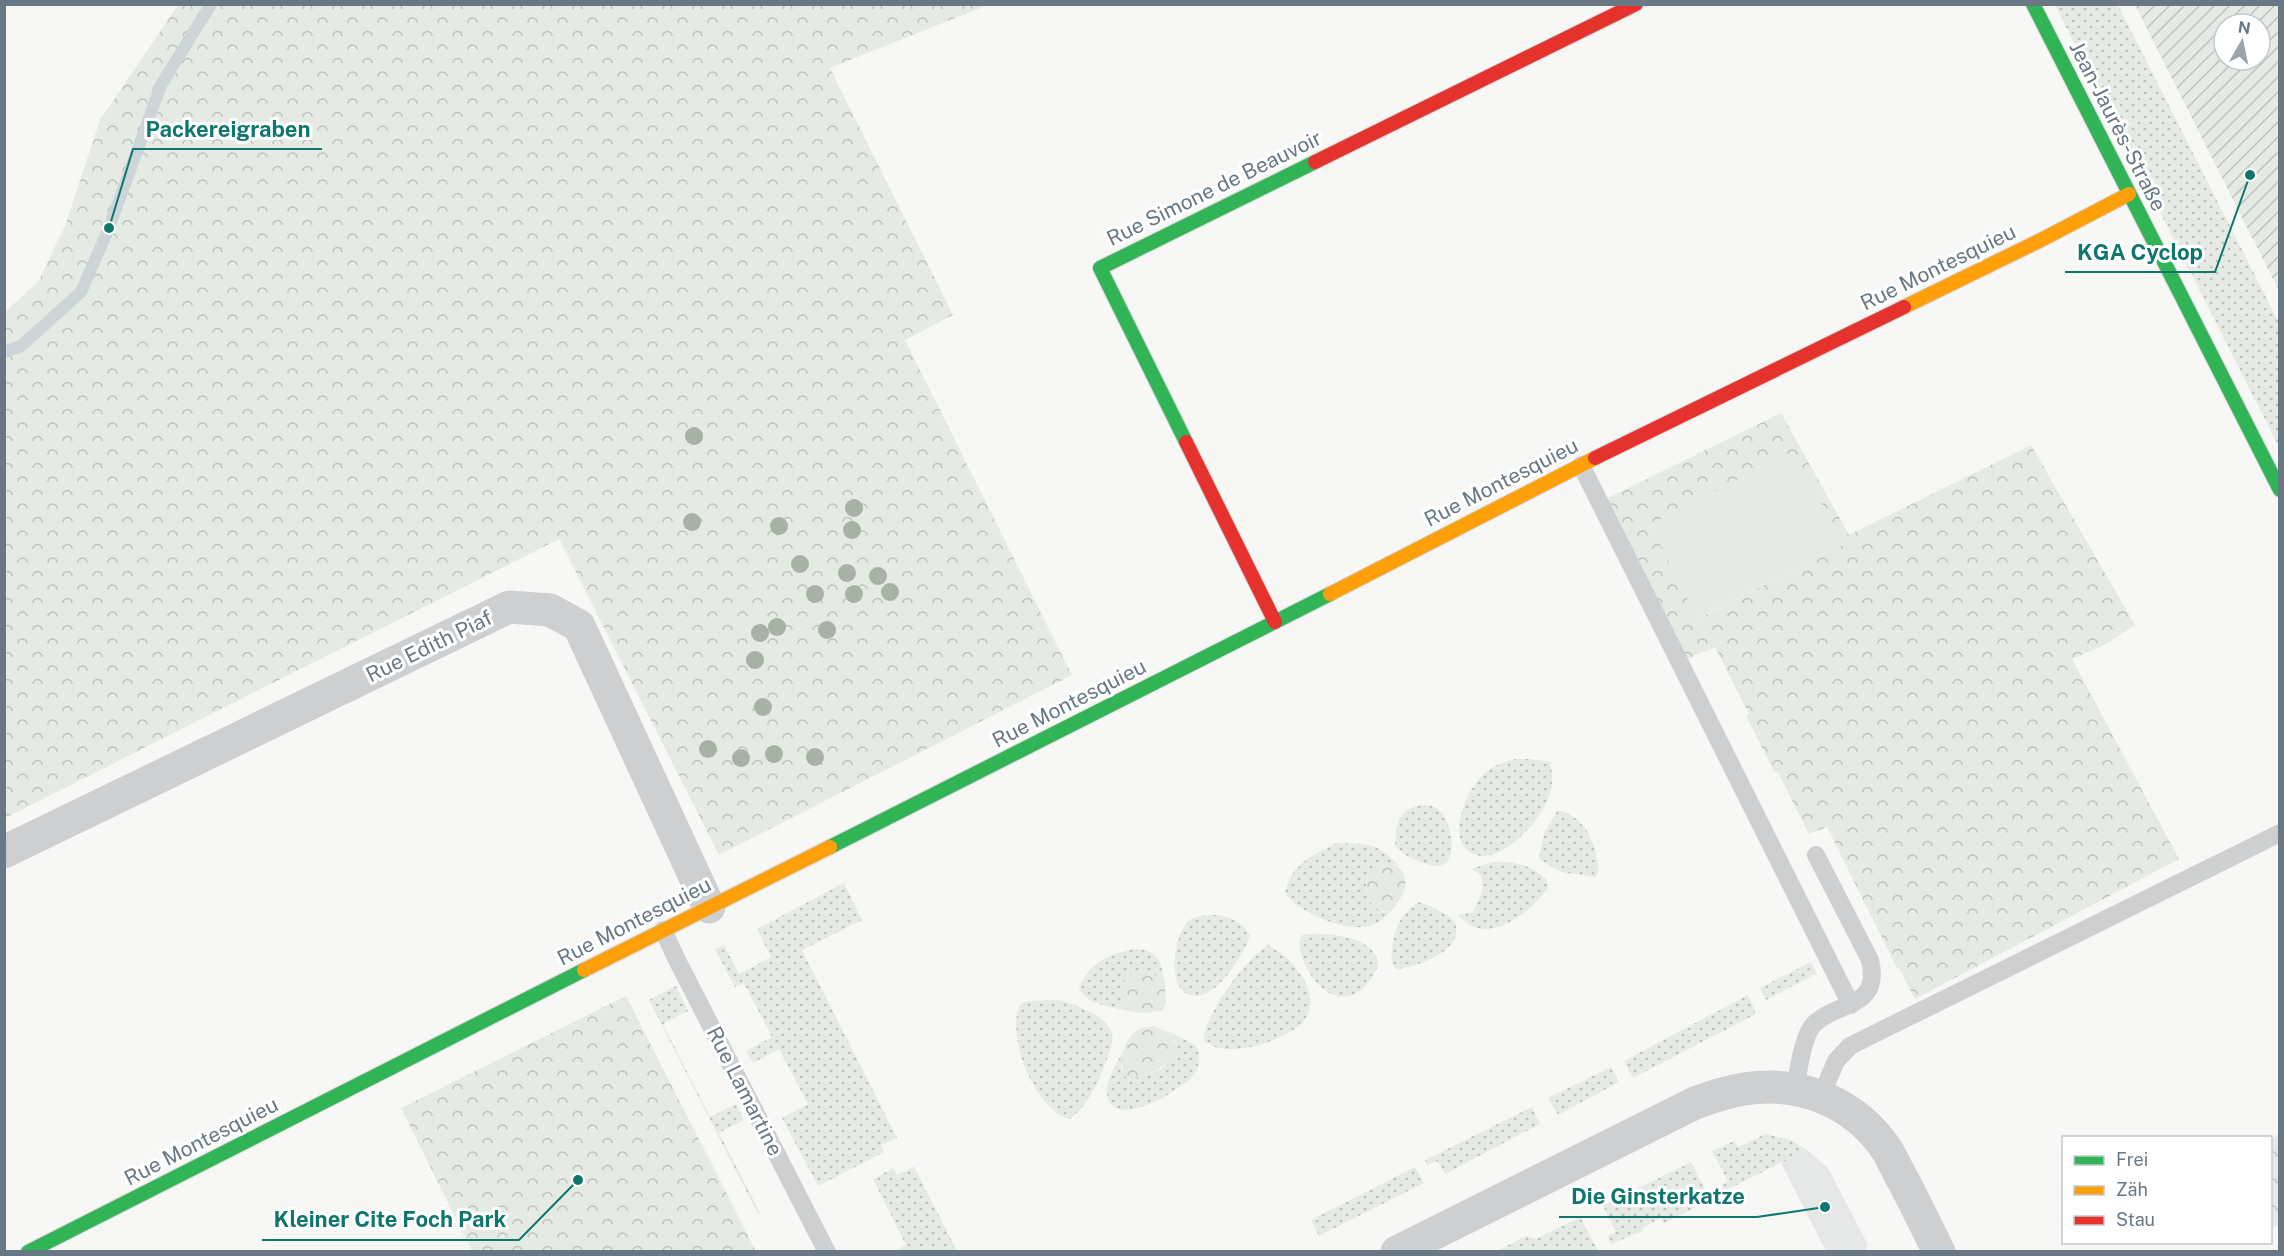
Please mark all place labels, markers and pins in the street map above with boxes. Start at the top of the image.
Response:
callout: Packereigraben [133,109,322,149]
callout: KGA Cyclop [2065,232,2215,272]
callout: Die Ginsterkatze [1559,1177,1757,1217]
callout: Kleiner Cite Foch Park [262,1200,519,1240]

